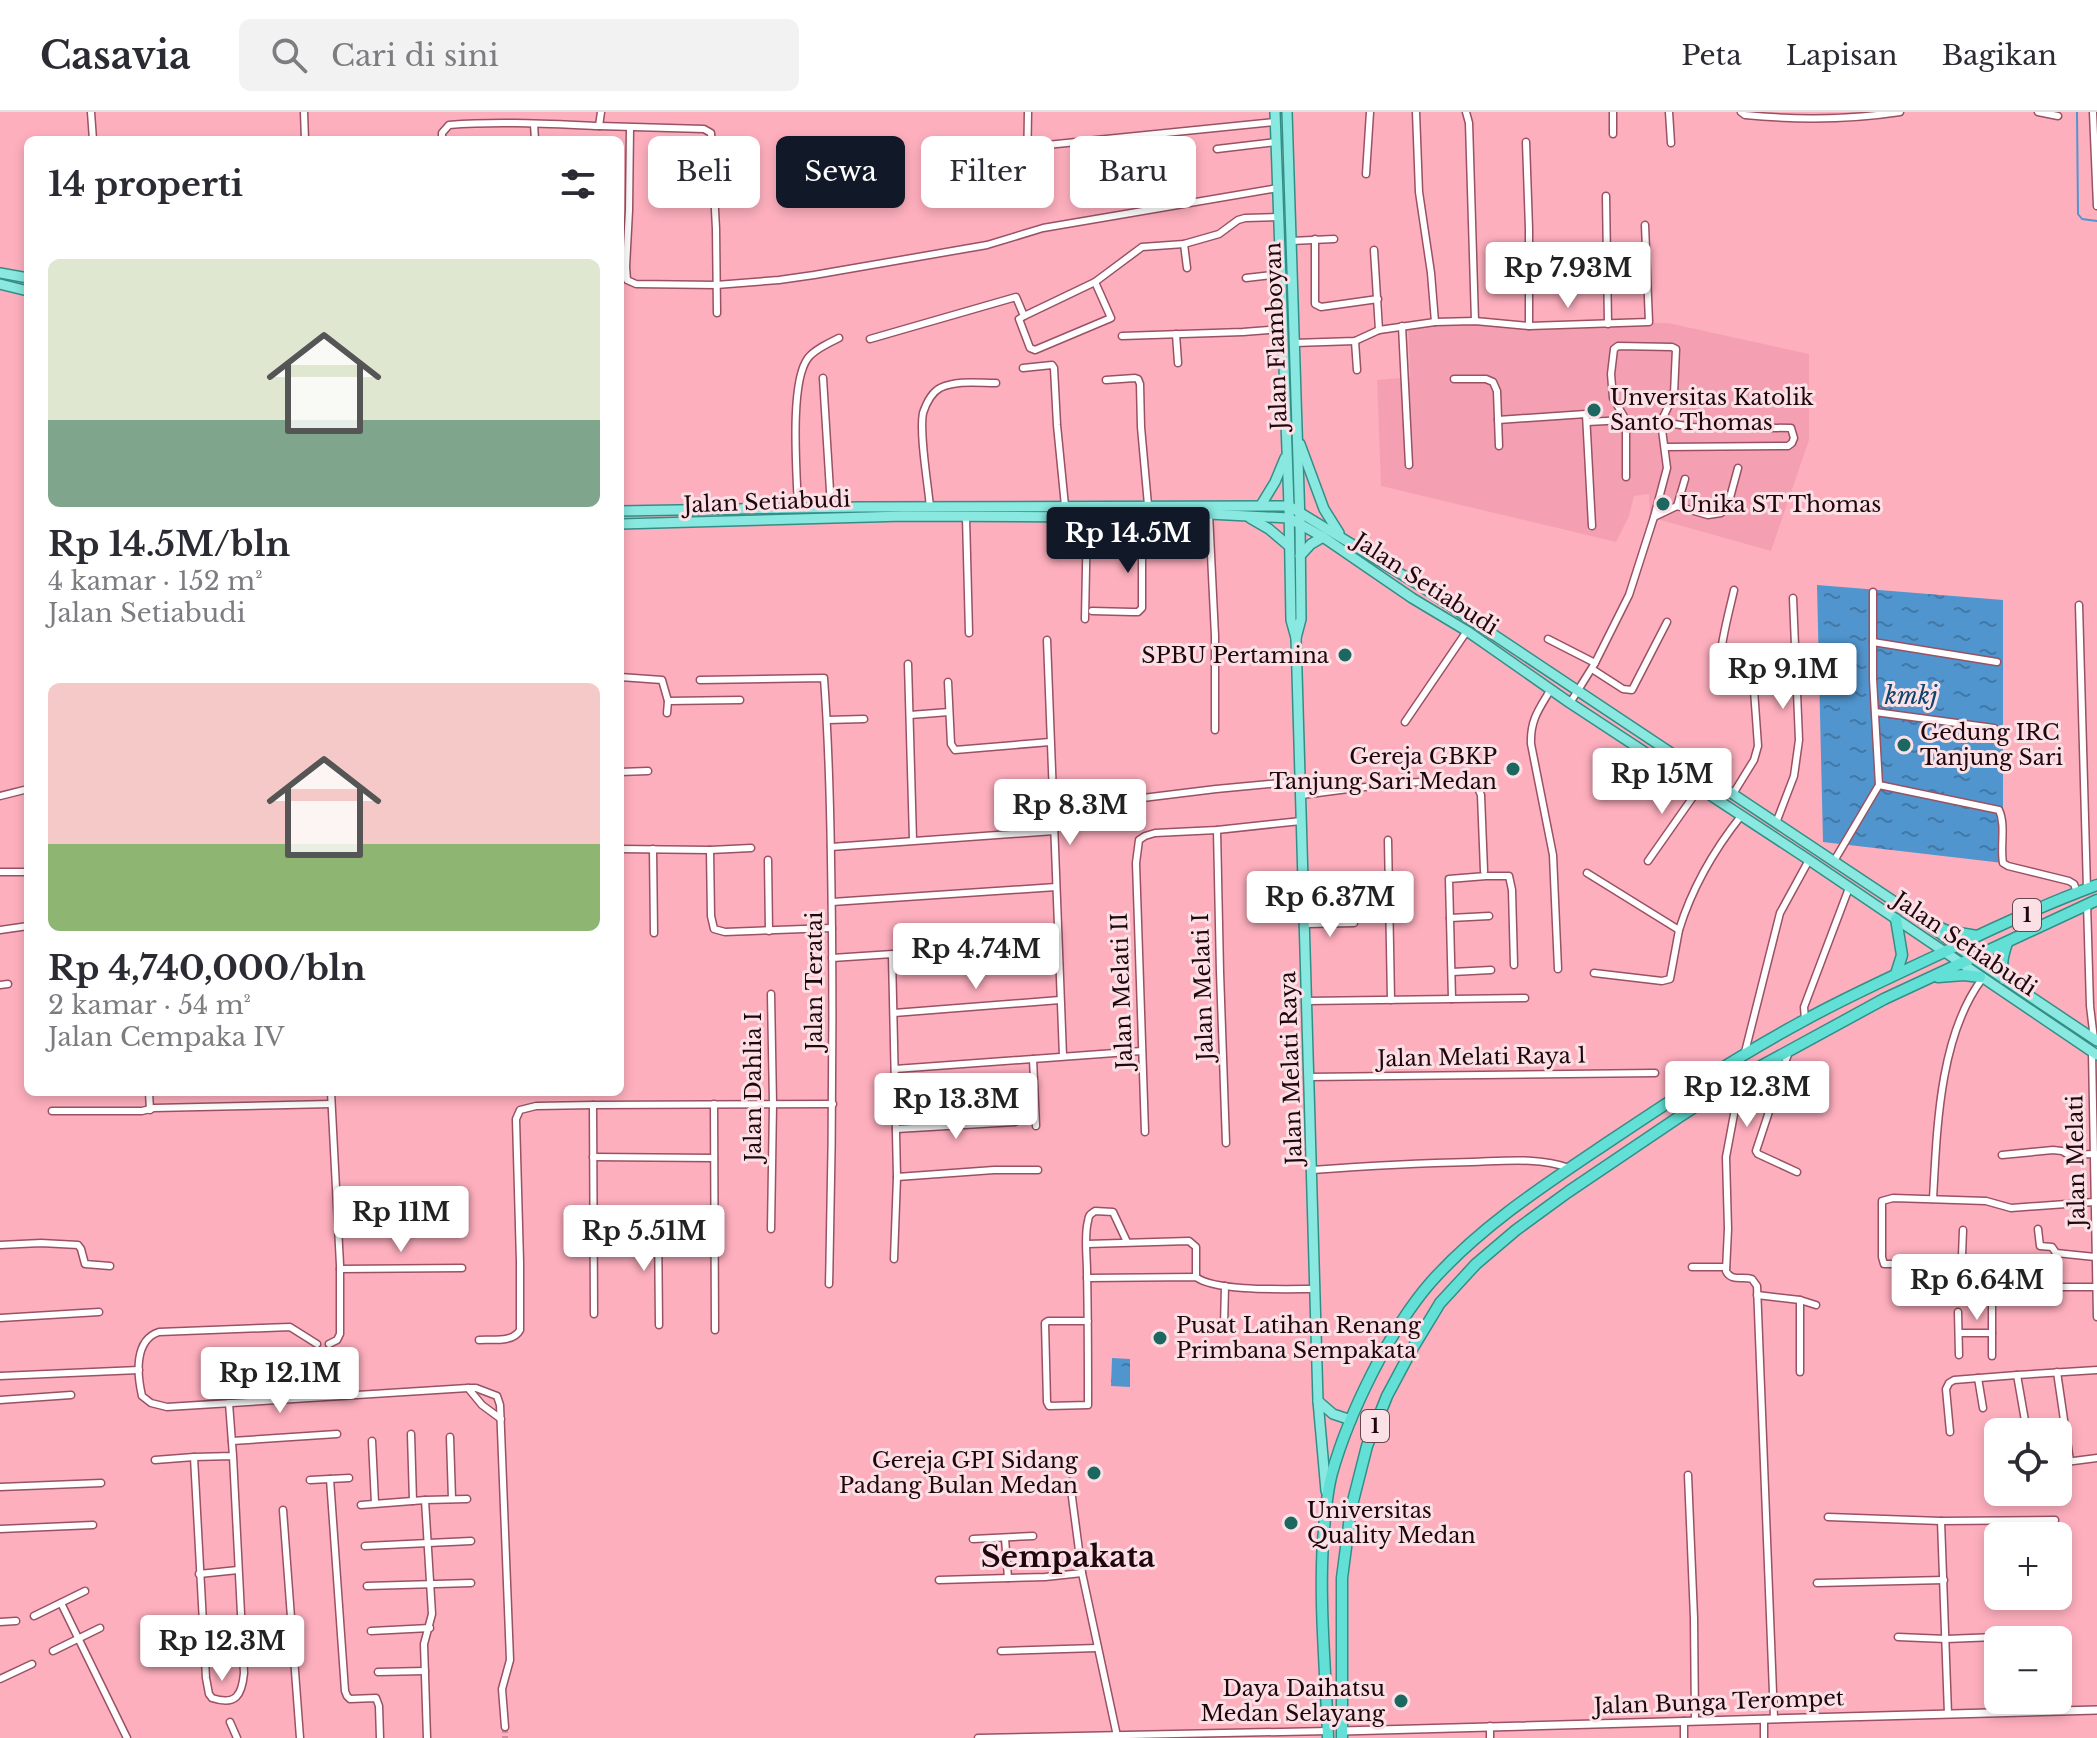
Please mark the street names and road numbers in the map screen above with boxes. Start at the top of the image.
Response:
street label: Jalan Flamboyan [1259,242,1293,433]
street label: Jalan Setiabudi [680,486,852,519]
street label: Jalan Setiabudi [1346,526,1504,641]
street label: Jalan Setiabudi [1886,884,2042,1002]
road number: 1 [2013,899,2041,931]
street label: Jalan Teratai [801,911,828,1053]
street label: Jalan Melati II [1106,912,1138,1073]
street label: Jalan Melati I [1187,913,1219,1064]
street label: Jalan Melati Raya [1274,970,1308,1168]
street label: Jalan Dahlia I [740,1012,767,1165]
street label: Jalan Melati Raya 1 [1374,1042,1587,1072]
street label: Jalan Melati [2061,1094,2091,1230]
road number: 1 [1361,1410,1389,1442]
street label: Jalan Bunga Terompet [1590,1684,1845,1720]

